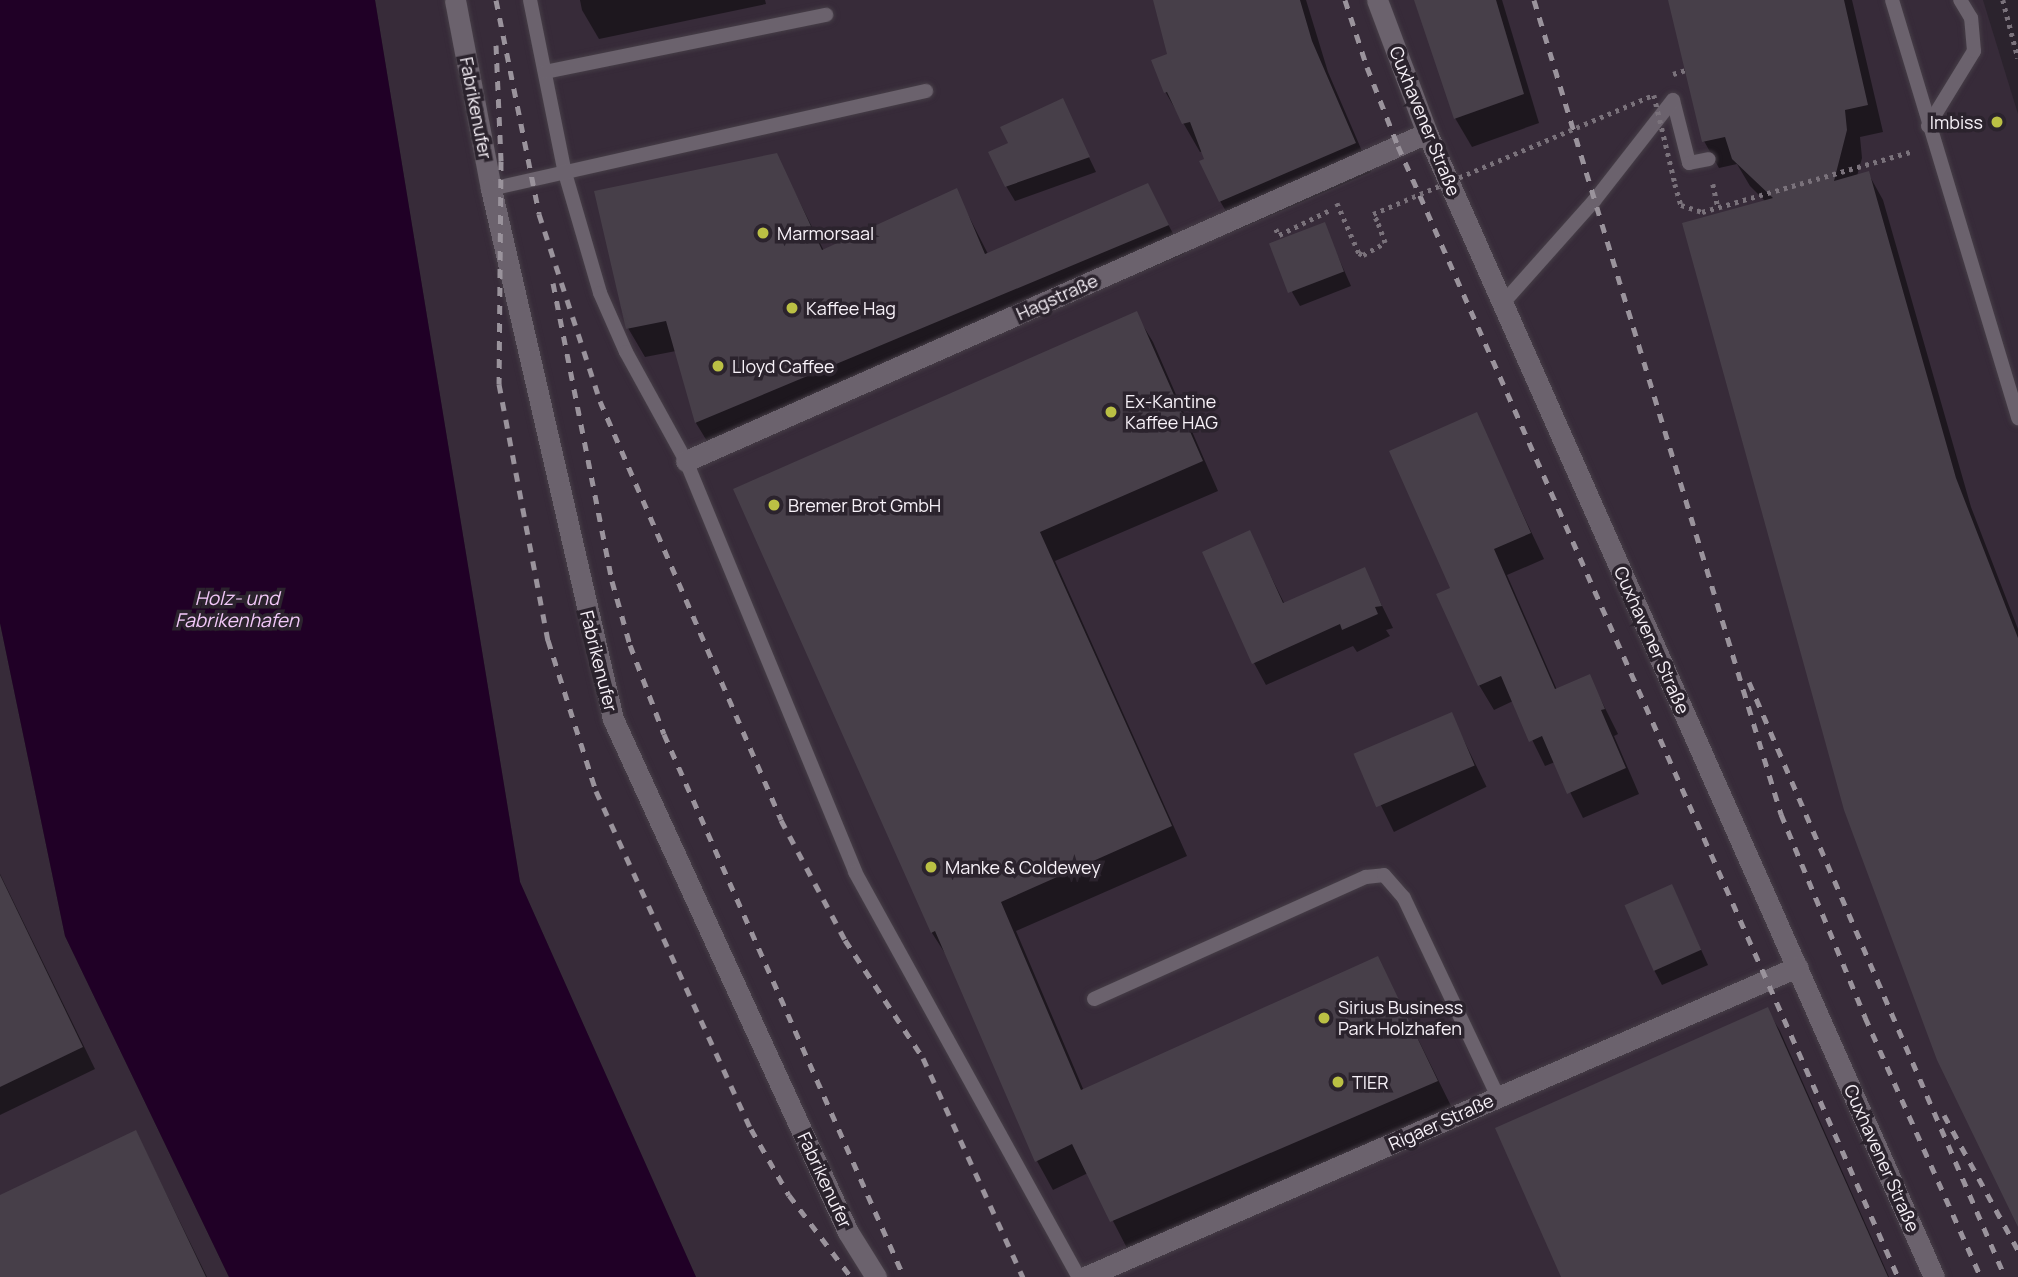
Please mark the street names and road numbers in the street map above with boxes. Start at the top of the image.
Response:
street label: Cuxhavener Straße [1385,43,1465,199]
street label: Fabrikenufer [456,55,496,161]
street label: Hagstraße [1013,269,1101,325]
street label: Cuxhavener Straße [1610,563,1694,717]
street label: Fabrikenufer [576,608,622,714]
street label: Cuxhavener Straße [1840,1081,1924,1235]
street label: Rigaer Straße [1385,1089,1497,1155]
street label: Fabrikenufer [793,1129,857,1231]

